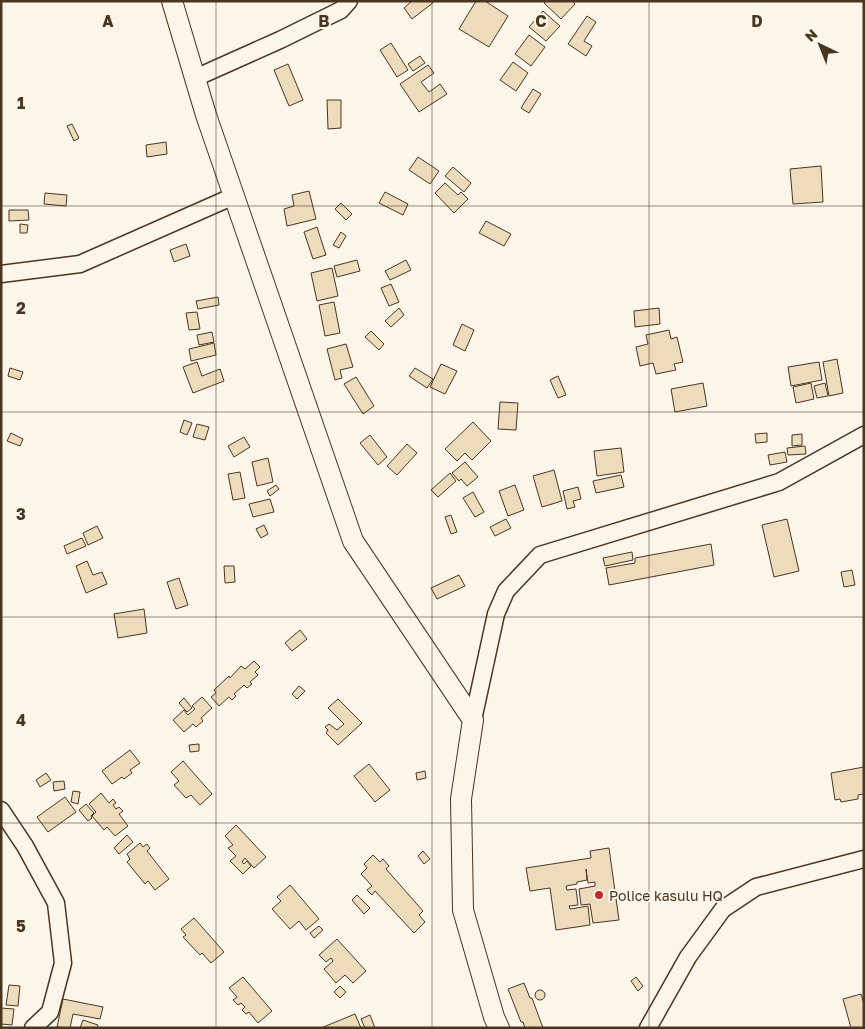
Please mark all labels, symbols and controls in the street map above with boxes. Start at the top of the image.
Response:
text: A [102,11,114,31]
text: B [318,11,330,31]
text: C [535,11,547,31]
text: D [751,11,763,31]
north arrow [795,20,845,70]
text: N [801,25,820,45]
text: 1 [17,93,25,113]
text: 2 [16,298,26,318]
text: 3 [16,504,26,524]
text: 4 [16,710,26,730]
place label: Police kasulu HQ [609,887,723,904]
marker: Police kasulu HQ [593,889,605,901]
text: 5 [16,916,26,936]

